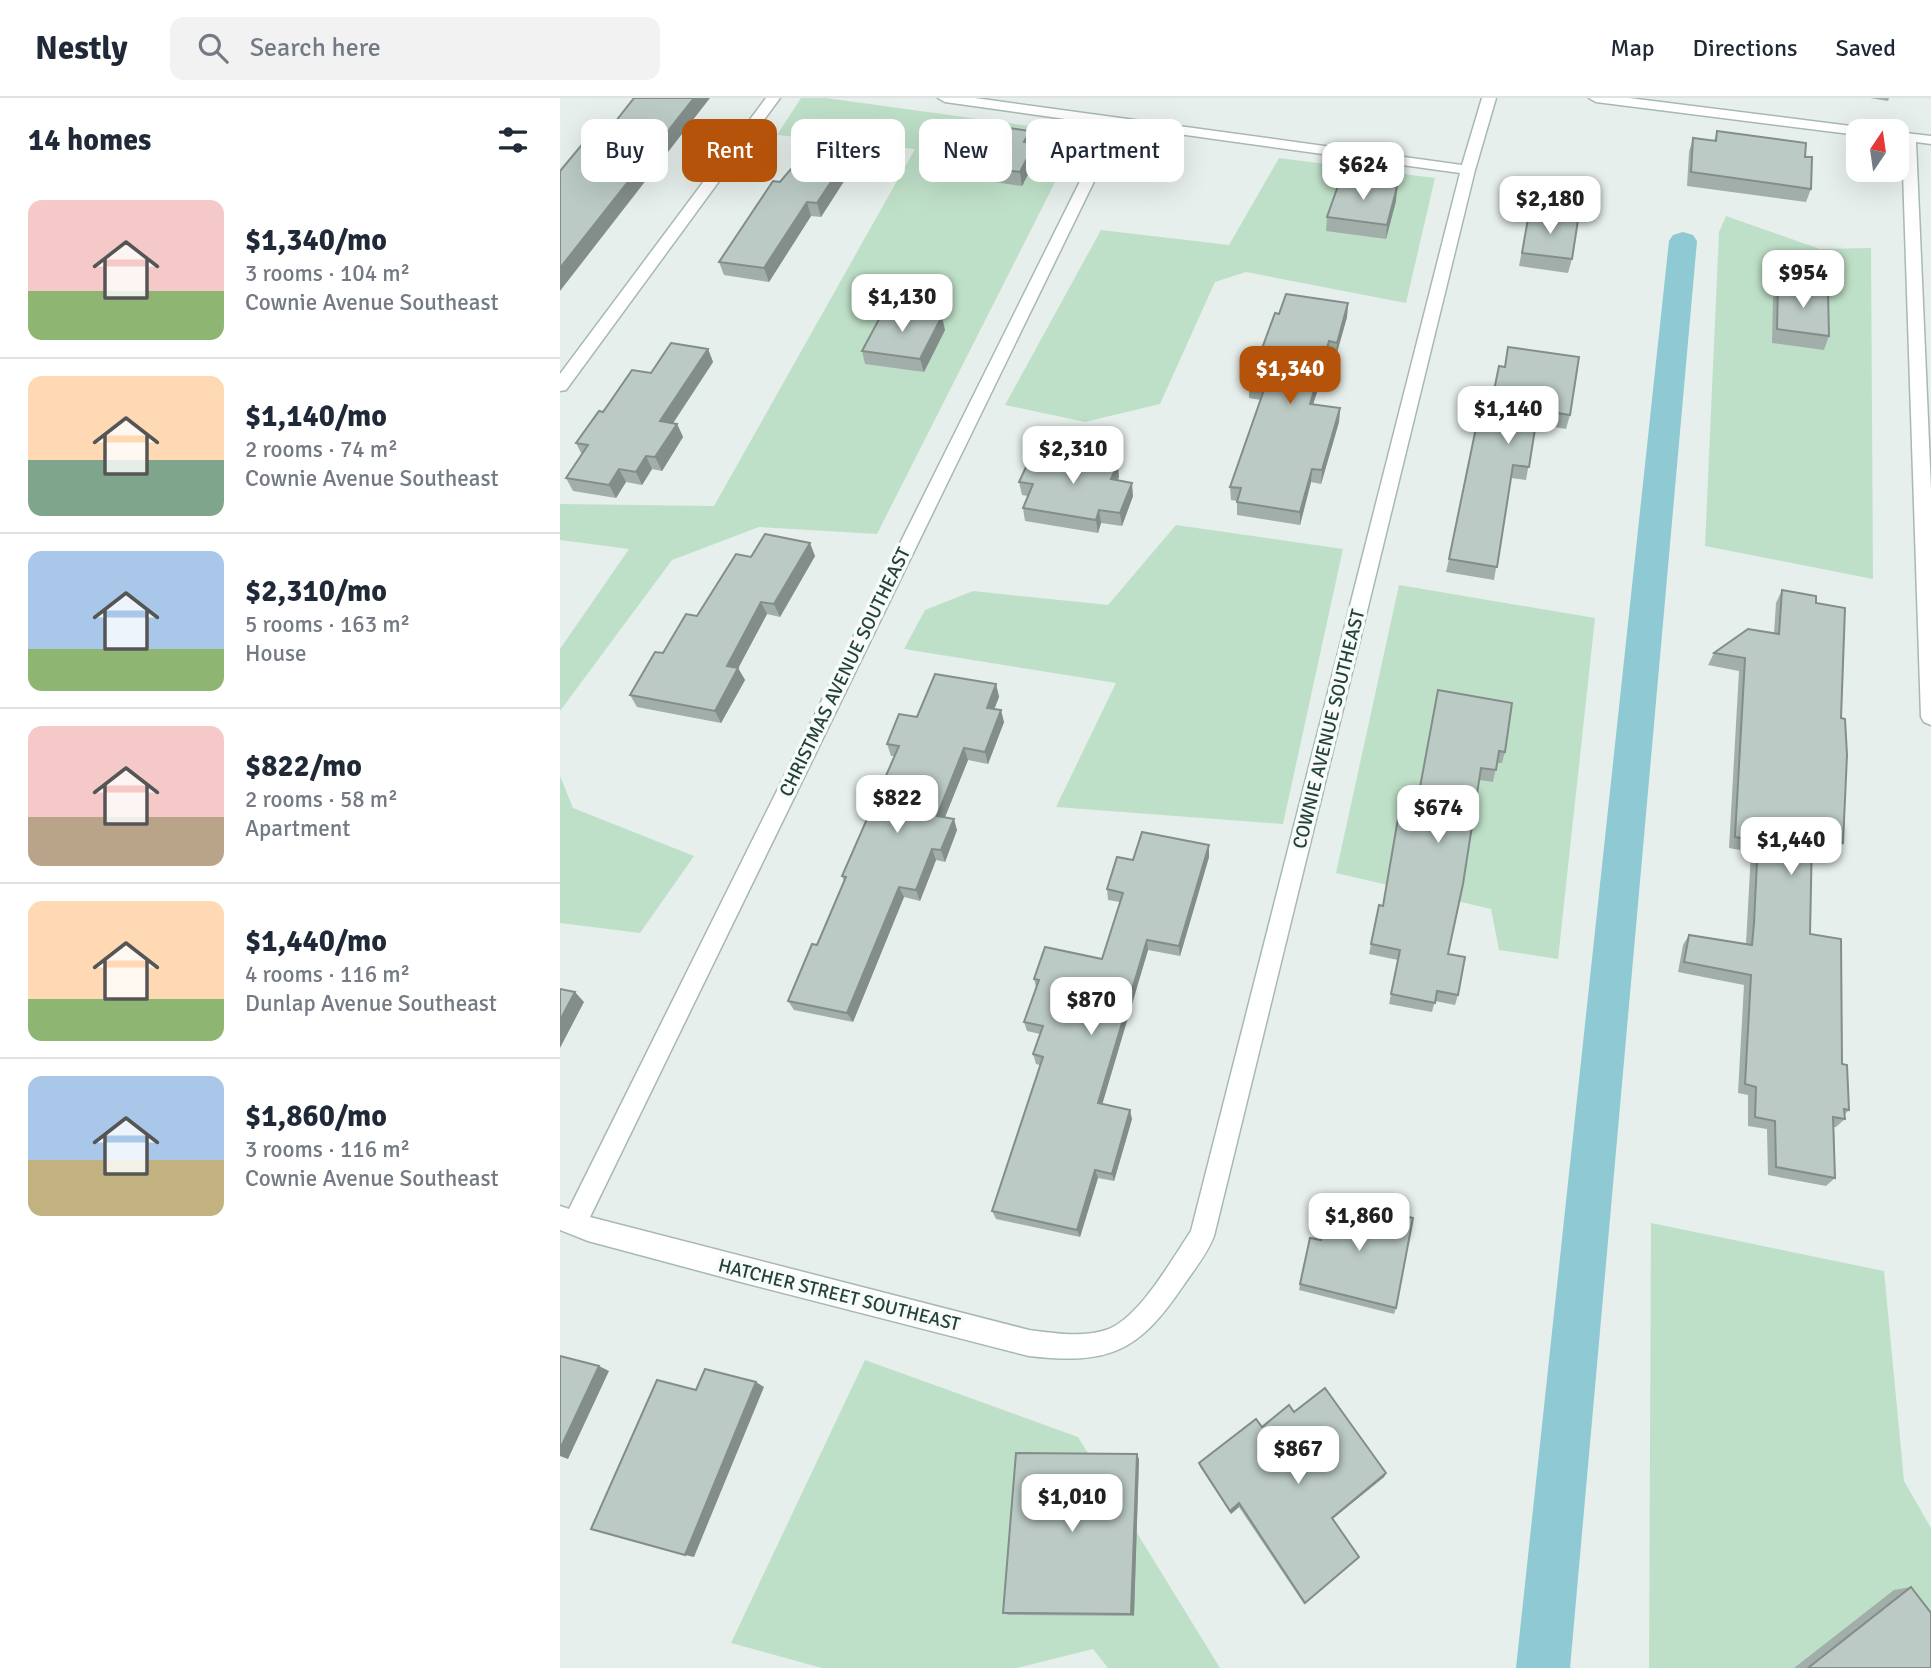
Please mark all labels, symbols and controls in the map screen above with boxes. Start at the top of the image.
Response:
search box [170,17,660,80]
text: Nestly [35,28,128,69]
icon: search [194,29,232,67]
text: Search here [250,32,381,64]
text: Map [1610,33,1655,63]
text: Directions [1693,33,1798,63]
text: Saved [1836,33,1896,63]
chip: Buy [581,119,668,182]
chip: Rent [682,119,777,182]
chip: Filters [791,119,905,182]
chip: New [919,119,1012,182]
chip: Apartment [1026,119,1184,182]
north arrow [1846,119,1909,182]
map controls [1846,119,1909,182]
icon: filters [494,121,532,159]
text: 14 homes [28,122,151,159]
pin: $624 [1322,142,1404,202]
text: $624 [1338,150,1388,179]
pin: $2,180 [1493,176,1607,236]
text: $2,180 [1516,184,1584,213]
text: $1,340/mo [245,222,387,259]
icon: home [84,228,168,312]
pin: $954 [1762,250,1844,310]
text: $954 [1778,258,1828,287]
text: 3 rooms · 104 m² [245,259,410,288]
pin: $1,130 [845,274,959,334]
text: $1,130 [868,282,936,311]
text: Cownie Avenue Southeast [245,288,499,317]
pin: $1,340 [1233,346,1347,406]
text: $1,340 [1256,354,1324,383]
pin: $1,140 [1451,386,1565,446]
text: $1,140 [1474,394,1542,423]
text: $1,140/mo [245,398,387,435]
icon: home [84,404,168,488]
pin: $2,310 [1016,426,1130,486]
text: $2,310 [1039,434,1107,463]
text: 2 rooms · 74 m² [245,435,398,464]
text: Cownie Avenue Southeast [245,464,499,493]
street label: CHRISTMAS AVENUE SOUTHEAST [774,543,916,801]
text: $2,310/mo [245,573,387,610]
icon: home [84,579,168,663]
street label: COWNIE AVENUE SOUTHEAST [1288,606,1371,851]
text: 5 rooms · 163 m² [245,610,410,639]
text: House [245,639,307,668]
text: $822/mo [245,748,362,785]
icon: home [84,754,168,838]
pin: $822 [856,776,938,835]
text: $822 [872,783,922,812]
text: 2 rooms · 58 m² [245,785,398,814]
pin: $674 [1397,786,1479,845]
text: $674 [1413,793,1463,822]
text: Apartment [245,814,350,843]
pin: $1,440 [1734,818,1848,877]
text: $1,440 [1757,825,1825,854]
text: $1,440/mo [245,923,387,960]
icon: home [84,929,168,1013]
text: 4 rooms · 116 m² [245,960,410,989]
pin: $870 [1050,978,1132,1037]
text: $870 [1066,985,1116,1014]
text: Dunlap Avenue Southeast [245,989,497,1018]
text: $1,860/mo [245,1098,387,1135]
icon: home [84,1104,168,1188]
text: 3 rooms · 116 m² [245,1135,410,1164]
text: Cownie Avenue Southeast [245,1164,499,1193]
pin: $1,860 [1302,1194,1416,1253]
text: $1,860 [1325,1201,1393,1230]
street label: HATCHER STREET SOUTHEAST [716,1253,963,1337]
pin: $867 [1257,1426,1339,1486]
text: $867 [1273,1434,1323,1463]
pin: $1,010 [1015,1474,1129,1534]
text: $1,010 [1038,1482,1106,1511]

